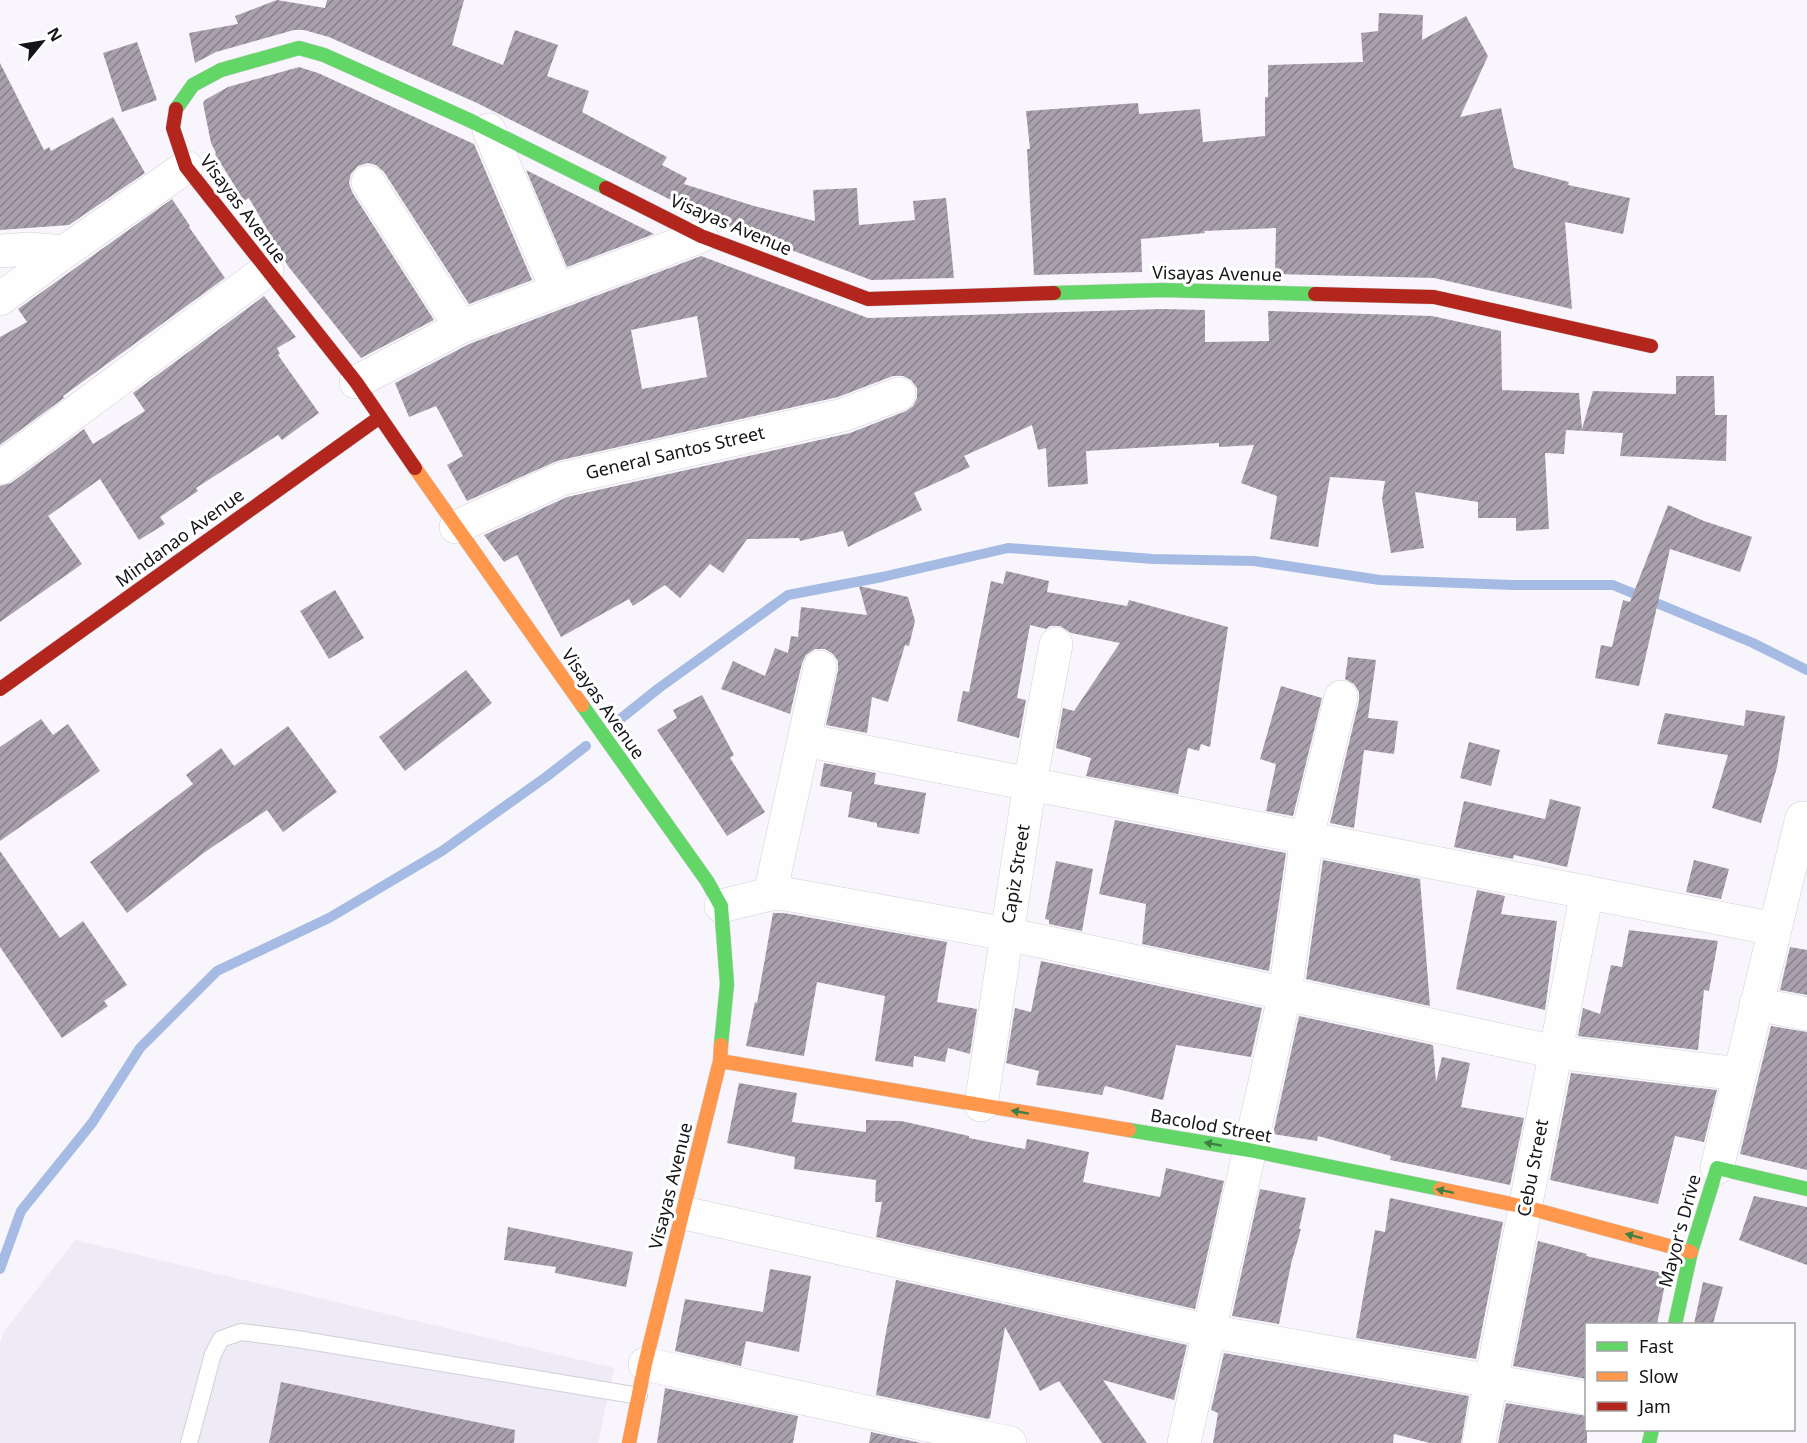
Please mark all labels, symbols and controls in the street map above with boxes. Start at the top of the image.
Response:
north arrow [12,12,72,72]
text: N [42,23,68,46]
street label: Visayas Avenue [195,149,292,268]
street label: Visayas Avenue [667,188,796,261]
street label: Visayas Avenue [1152,260,1282,286]
street label: General Santos Street [583,420,767,484]
street label: Mindanao Avenue [110,482,248,592]
street label: Visayas Avenue [557,643,651,764]
street label: Capiz Street [995,822,1035,925]
street label: Bacolod Street [1149,1103,1274,1148]
one-way arrow [1011,1107,1030,1116]
street label: Cebu Street [1511,1117,1553,1219]
street label: Visayas Avenue [643,1120,697,1252]
one-way arrow [1203,1139,1222,1148]
street label: Mayor's Drive [1652,1172,1706,1290]
one-way arrow [1435,1186,1454,1195]
one-way arrow [1625,1231,1644,1241]
legend [1585,1323,1795,1431]
text: Fast [1639,1334,1674,1358]
text: Slow [1639,1364,1678,1388]
text: Jam [1637,1394,1671,1418]

